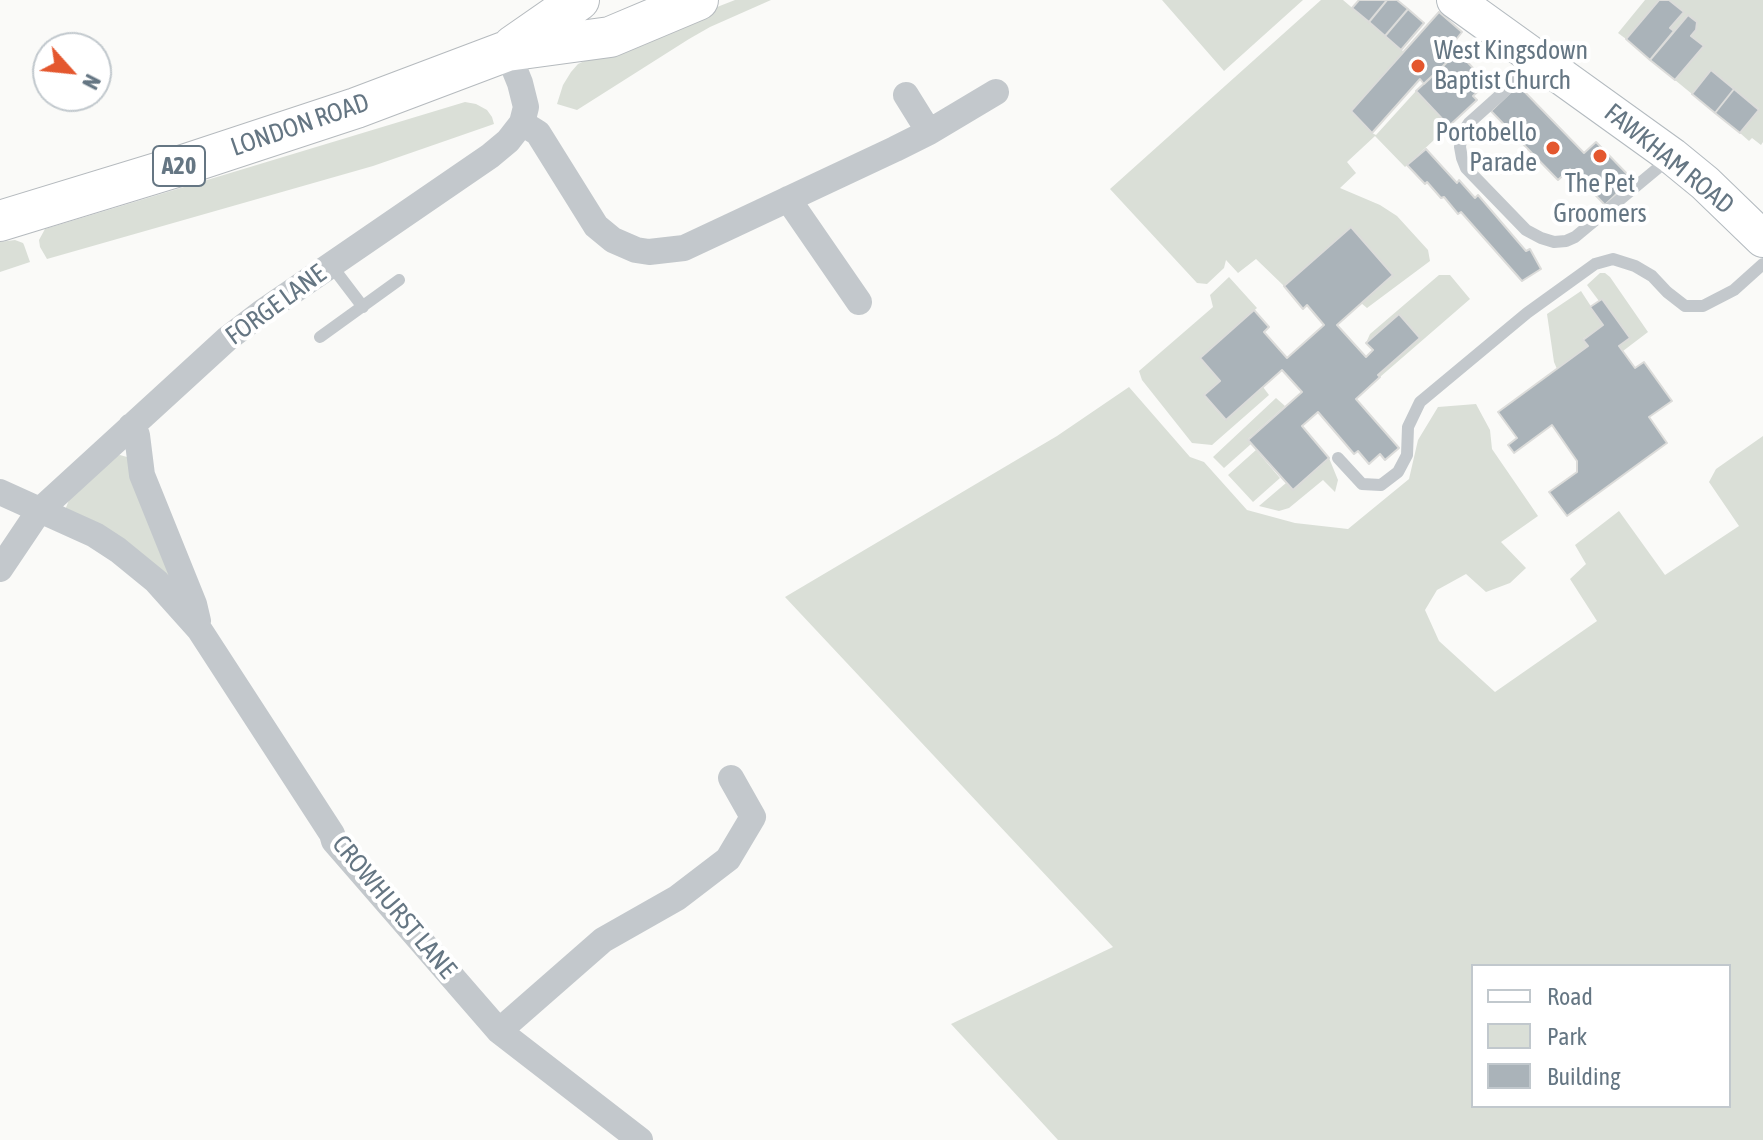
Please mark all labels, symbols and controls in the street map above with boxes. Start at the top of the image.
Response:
north arrow [32,32,112,112]
place label: West Kingsdown Baptist Church [1434,35,1588,96]
marker: West Kingsdown Baptist Church [1409,57,1427,75]
text: N [77,70,106,94]
street label: LONDON ROAD [227,87,373,163]
street label: FAWKHAM ROAD [1598,97,1740,221]
place label: Portobello Parade [1436,117,1537,178]
marker: Portobello Parade [1544,139,1562,157]
road number: A20 [153,146,205,186]
marker: The Pet Groomers [1591,147,1609,165]
place label: The Pet Groomers [1553,168,1647,230]
street label: FORGE LANE [220,258,332,352]
street label: CROWHURST LANE [325,829,463,985]
legend [1471,964,1731,1108]
text: Road [1547,983,1593,1010]
text: Park [1547,1023,1587,1050]
text: Building [1547,1063,1620,1090]

